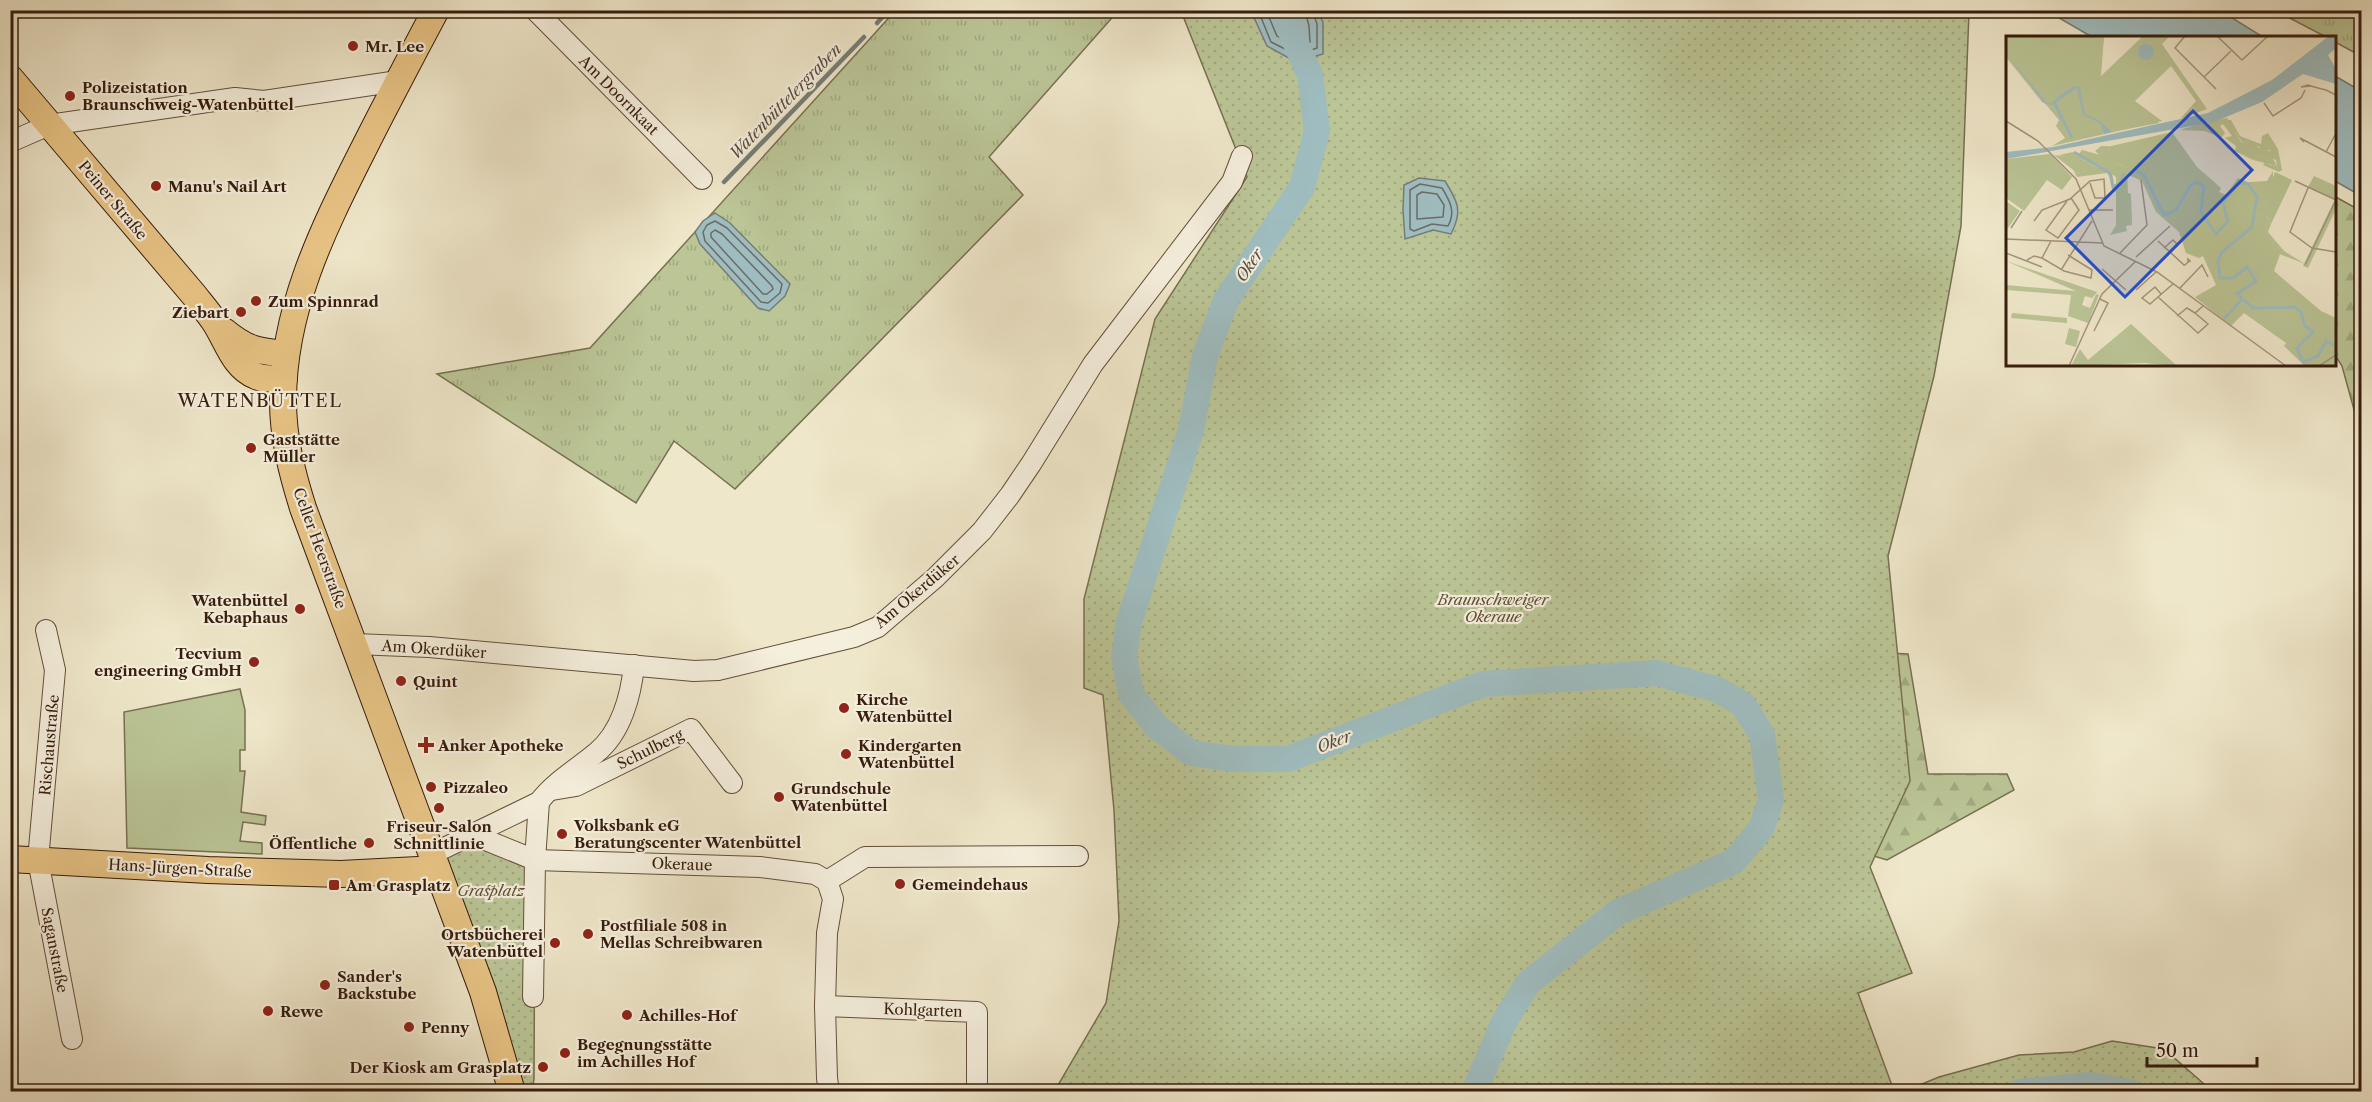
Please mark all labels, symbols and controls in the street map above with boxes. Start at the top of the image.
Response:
inset map [2006,36,2336,366]
place label: Mr. Lee [365,37,424,56]
marker: Mr. Lee [346,39,360,53]
water label: Watenbüttelergraben [725,39,845,163]
street label: Am Doornkaat [575,51,663,139]
place label: Polizeistation Braunschweig-Watenbüttel [82,78,294,114]
marker: Polizeistation Braunschweig-Watenbüttel [63,89,77,103]
street label: Peiner Straße [74,157,152,243]
place label: Manu's Nail Art [168,177,287,196]
marker: Manu's Nail Art [149,179,163,193]
water label: Oker [1231,243,1268,285]
place label: Zum Spinnrad [268,292,379,311]
marker: Zum Spinnrad [249,294,263,308]
place label: Ziebart [172,303,229,322]
marker: Ziebart [234,305,248,319]
district label: WATENBÜTTEL [176,389,343,412]
place label: Gaststätte Müller [263,430,340,466]
marker: Gaststätte Müller [244,441,258,455]
street label: Celler Heerstraße [289,485,351,611]
street label: Am Okerdüker [870,550,964,633]
park label: Braunschweiger Okeraue [1437,590,1549,626]
place label: Watenbüttel Kebaphaus [190,591,288,627]
marker: Watenbüttel Kebaphaus [293,602,307,616]
street label: Am Okerdüker [380,636,488,662]
place label: Tecvium engineering GmbH [94,644,242,680]
marker: Tecvium engineering GmbH [247,655,261,669]
place label: Quint [413,672,457,691]
marker: Quint [394,674,408,688]
place label: Kirche Watenbüttel [855,690,953,726]
street label: Rischaustraße [35,694,63,796]
marker: Kirche Watenbüttel [837,701,851,715]
street label: Schulberg [614,725,686,773]
water label: Oker [1314,725,1356,757]
place label: Anker Apotheke [437,736,564,755]
place label: Kindergarten Watenbüttel [857,736,962,772]
marker: Anker Apotheke [419,738,433,752]
marker: Kindergarten Watenbüttel [839,747,853,761]
place label: Pizzaleo [443,778,508,797]
place label: Grundschule Watenbüttel [790,779,891,815]
marker: Pizzaleo [424,780,438,794]
marker: Grundschule Watenbüttel [772,790,786,804]
marker: Friseur-Salon Schnittlinie [432,801,446,815]
place label: Volksbank eG Beratungscenter Watenbüttel [573,816,801,852]
place label: Friseur-Salon Schnittlinie [386,817,492,853]
marker: Volksbank eG Beratungscenter Watenbüttel [555,827,569,841]
place label: Öffentliche [269,834,357,853]
marker: Öffentliche [362,836,376,850]
street label: Okeraue [651,853,713,875]
street label: Hans-Jürgen-Straße [108,855,252,881]
place label: Gemeindehaus [912,875,1028,894]
place label: Am Grasplatz [345,876,450,895]
marker: Gemeindehaus [893,877,907,891]
marker: Am Grasplatz [327,878,341,892]
park label: Grasplatz [457,881,526,900]
street label: Saganstraße [37,906,73,994]
place label: Postfiliale 508 in Mellas Schreibwaren [600,916,763,952]
place label: Ortsbücherei Watenbüttel [441,925,544,961]
marker: Postfiliale 508 in Mellas Schreibwaren [581,927,595,941]
marker: Ortsbücherei Watenbüttel [548,936,562,950]
place label: Sander's Backstube [337,967,417,1003]
marker: Sander's Backstube [318,978,332,992]
street label: Kohlgarten [883,999,964,1021]
place label: Rewe [280,1002,323,1021]
marker: Rewe [261,1004,275,1018]
place label: Achilles-Hof [638,1006,739,1025]
marker: Achilles-Hof [620,1008,634,1022]
place label: Penny [421,1018,470,1037]
marker: Penny [402,1020,416,1034]
scale bar [2147,1030,2256,1068]
place label: Begegnungsstätte im Achilles Hof [577,1035,712,1071]
text: 50 m [2156,1040,2199,1062]
marker: Begegnungsstätte im Achilles Hof [558,1046,572,1060]
place label: Der Kiosk am Grasplatz [349,1058,531,1077]
marker: Der Kiosk am Grasplatz [536,1060,550,1074]

